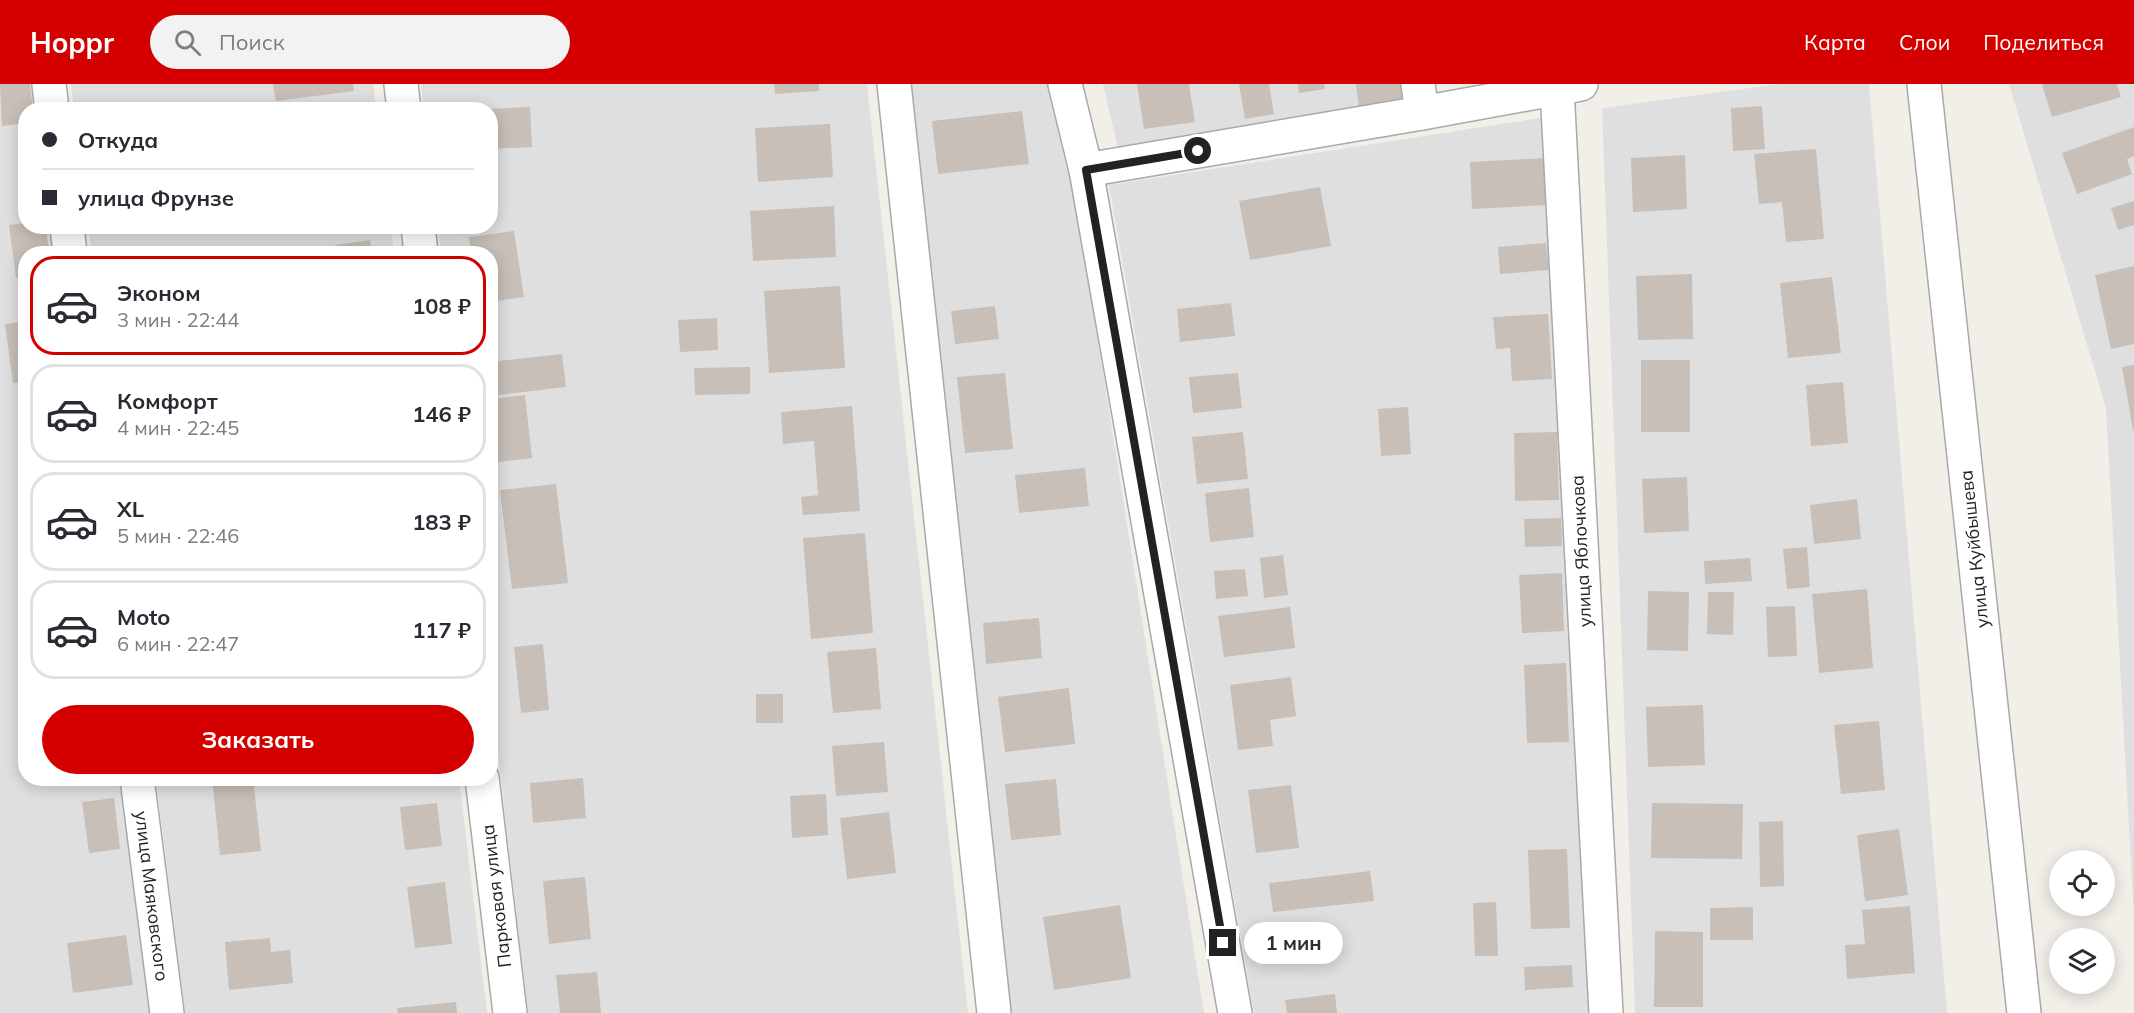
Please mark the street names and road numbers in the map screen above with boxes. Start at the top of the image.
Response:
street label: улица Куйбышева [1954,469,1994,629]
street label: улица Яблочкова [1566,474,1596,628]
street label: улица Маяковского [130,810,174,982]
street label: Парковая улица [476,823,516,969]

